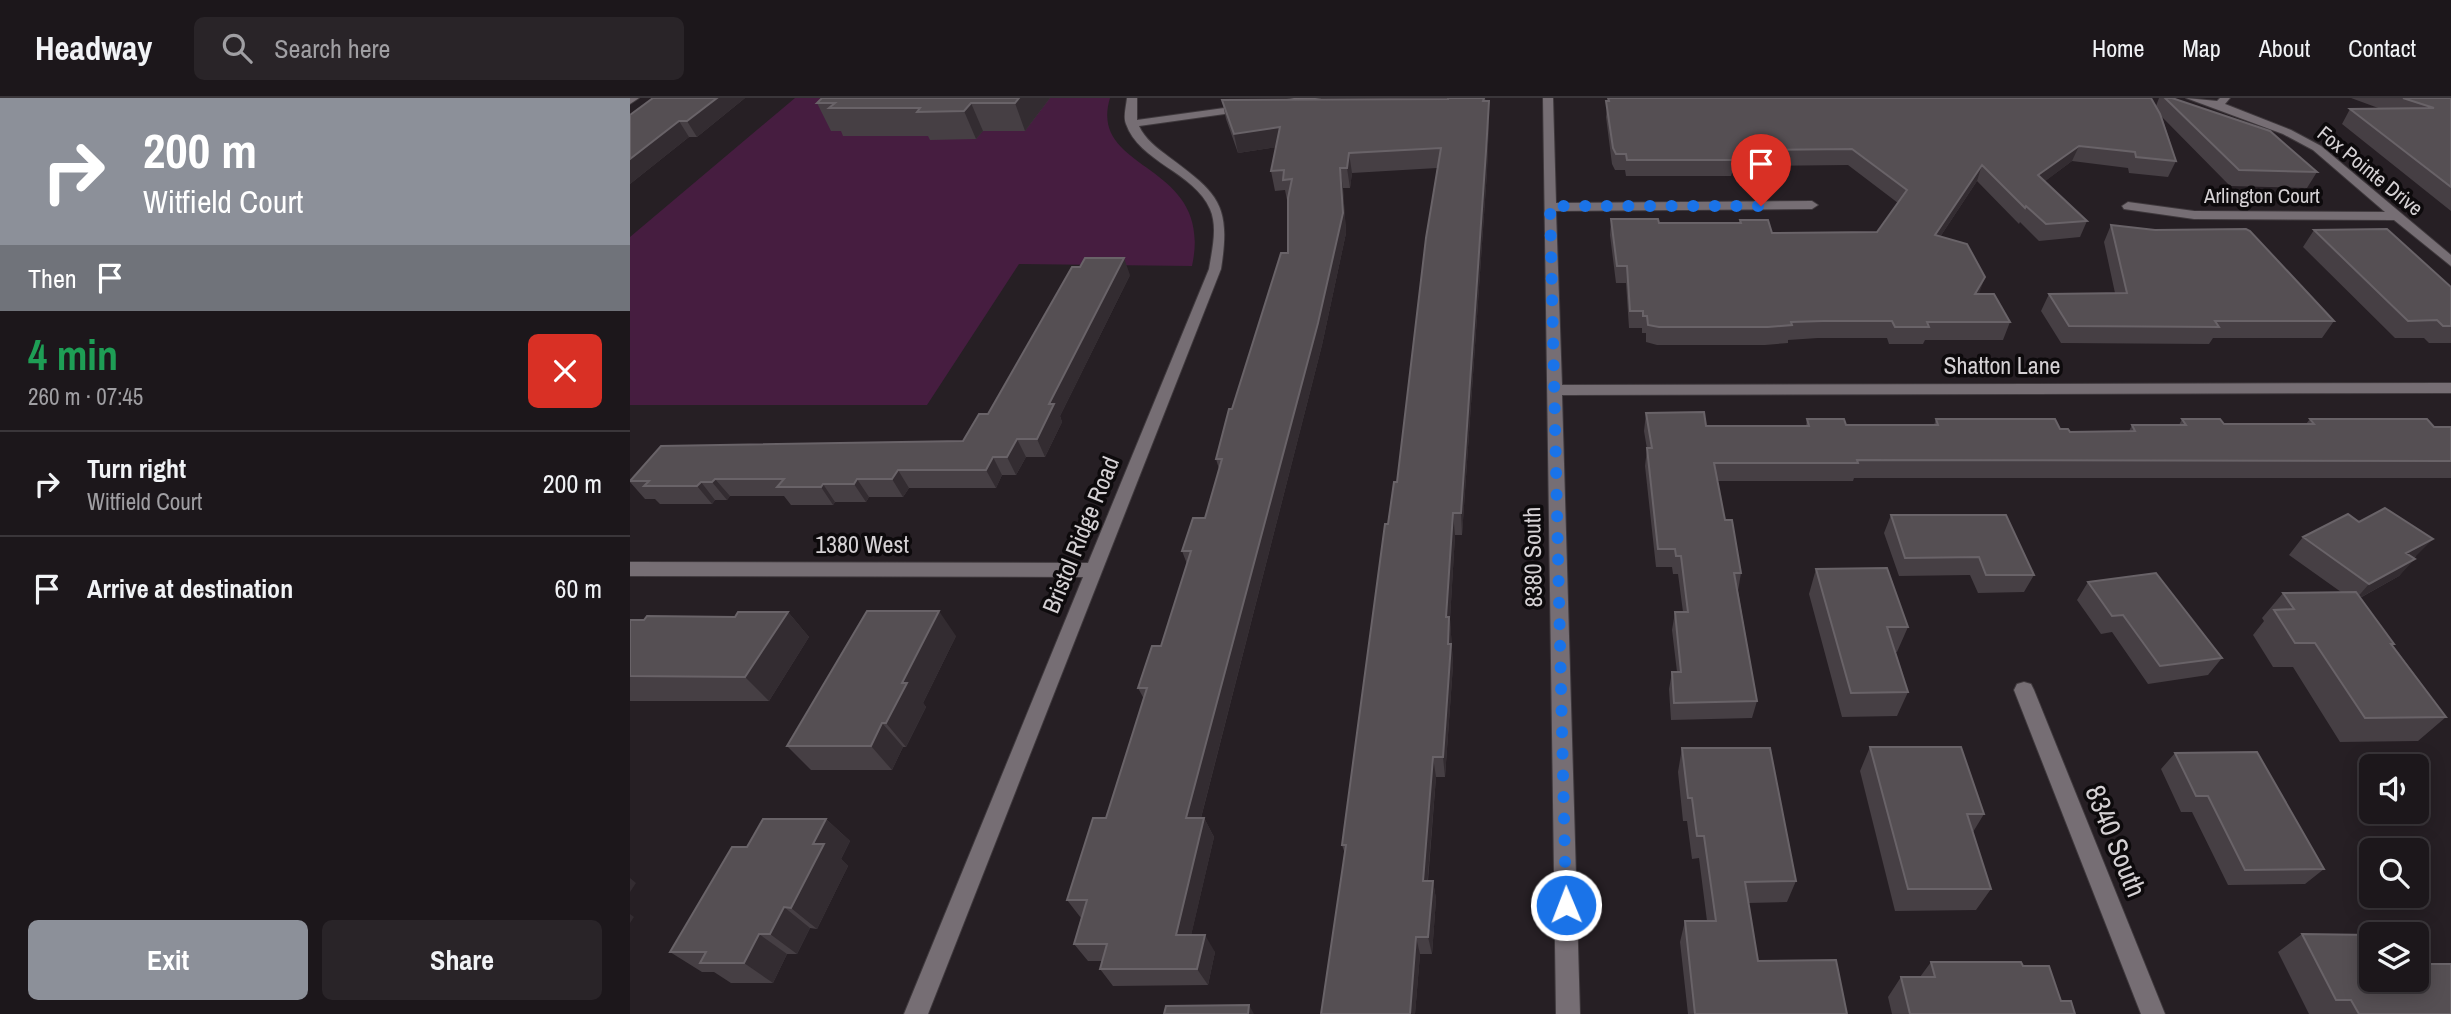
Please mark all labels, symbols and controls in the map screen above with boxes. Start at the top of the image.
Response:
search box [194,17,684,80]
text: Headway [35,26,152,70]
icon: search [218,29,256,67]
text: Search here [274,31,390,66]
text: Home [2092,32,2144,64]
text: Map [2182,32,2221,64]
text: About [2259,32,2310,64]
text: Contact [2348,32,2416,64]
text: 200 m [143,117,257,183]
street label: Fox Pointe Drive [2311,119,2429,222]
icon: right [28,126,119,217]
pin [1731,134,1791,206]
icon: arrive [1742,145,1780,183]
text: Witfield Court [143,180,303,223]
street label: Arlington Court [2203,181,2320,210]
icon: arrive [91,259,129,297]
text: Then [28,261,77,296]
text: 4 min [28,327,118,383]
button: close [528,334,602,408]
street label: Shatton Lane [1943,349,2061,381]
text: 260 m · 07:45 [28,381,143,412]
text: Turn right [87,451,186,486]
street label: Bristol Ridge Road [1034,452,1126,618]
icon: right [28,465,66,503]
text: 200 m [543,466,602,501]
text: Witfield Court [87,486,202,517]
street label: 8380 South [1515,506,1549,608]
street label: 1380 West [815,528,909,560]
icon: arrive [28,570,66,608]
text: Arrive at destination [87,571,293,606]
text: 60 m [555,571,602,606]
map controls [2359,754,2429,992]
button: sound [2359,754,2429,824]
street label: 8340 South [2076,779,2156,903]
button: search [2359,838,2429,908]
position arrow [1529,868,1603,942]
button: Exit [28,920,308,1000]
button: Share [322,920,602,1000]
button: layers [2359,922,2429,992]

